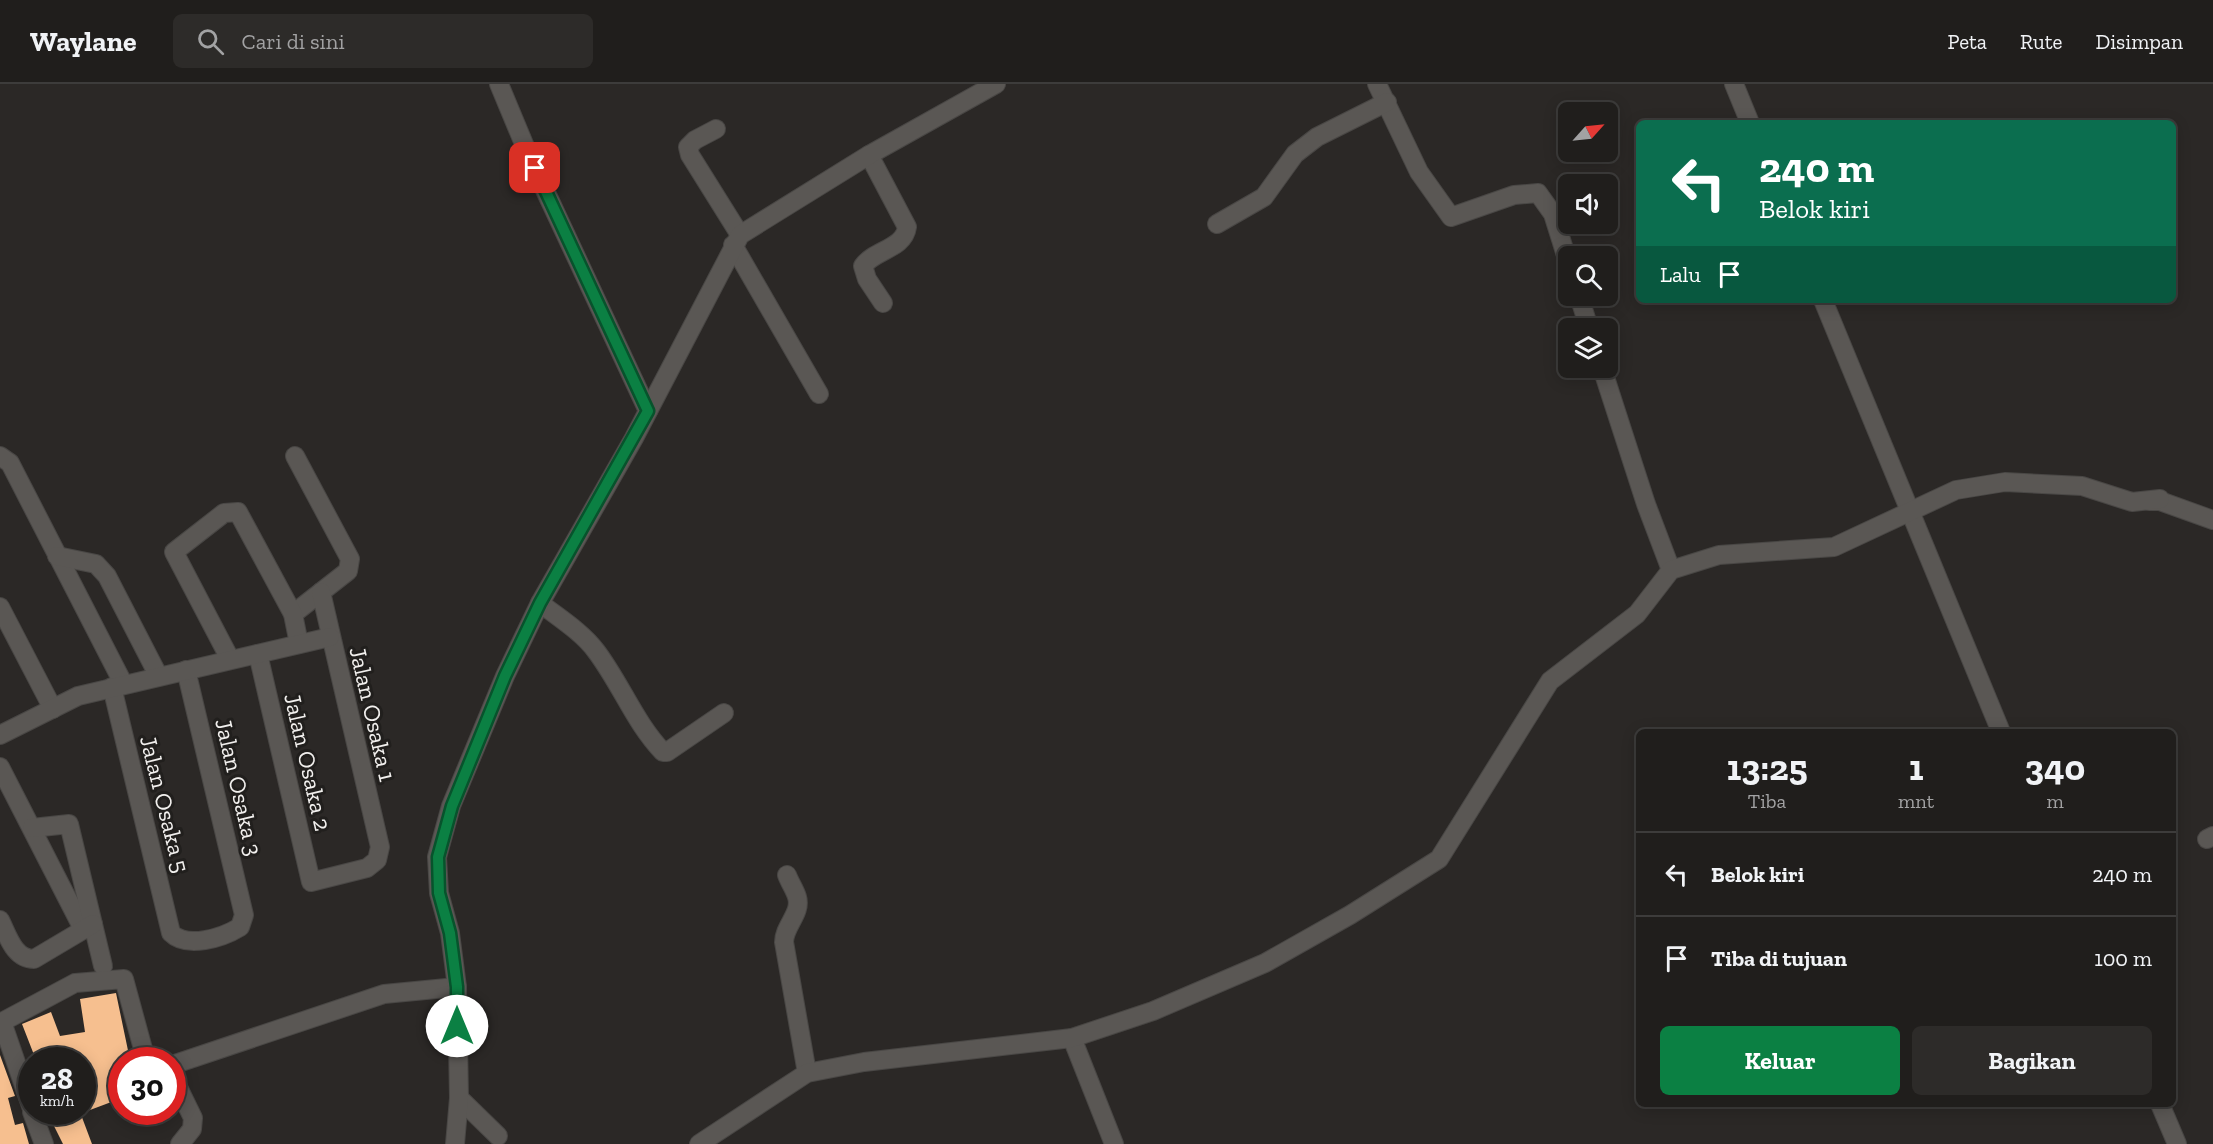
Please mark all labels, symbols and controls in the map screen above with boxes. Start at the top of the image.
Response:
search box [173,14,593,68]
text: Waylane [30,25,137,58]
icon: search [194,25,227,58]
text: Cari di sini [242,28,345,55]
text: Peta [1948,29,1987,54]
text: Rute [2020,29,2062,54]
text: Disimpan [2095,29,2183,54]
north arrow [1558,102,1618,162]
map controls [1558,102,1618,378]
pin [509,142,560,193]
text: 240 m [1759,142,1874,193]
icon: left [1660,144,1738,222]
icon: arrive [518,151,551,184]
button: sound [1558,174,1618,234]
text: Belok kiri [1759,193,1870,225]
button: search [1558,246,1618,306]
icon: arrive [1713,258,1746,291]
text: Lalu [1660,261,1701,288]
button: layers [1558,318,1618,378]
street label: Jalan Osaka 1 [343,644,403,784]
street label: Jalan Osaka 2 [278,690,338,834]
street label: Jalan Osaka 3 [209,716,269,858]
street label: Jalan Osaka 5 [134,732,196,876]
text: 13:25 [1727,746,1807,789]
text: 1 [1909,746,1923,789]
text: 340 [2025,746,2085,789]
text: Tiba [1748,789,1786,813]
text: mnt [1898,789,1934,813]
text: m [2046,789,2064,813]
icon: left [1660,858,1693,891]
text: Belok kiri [1711,861,1804,888]
text: 240 m [2092,861,2152,888]
icon: arrive [1660,942,1693,975]
text: Tiba di tujuan [1711,945,1847,972]
text: 100 m [2094,945,2152,972]
position arrow [425,994,489,1058]
button: Keluar [1660,1026,1900,1095]
button: Bagikan [1912,1026,2152,1095]
speed limit sign: 30 [108,1047,186,1125]
text: 28 [41,1061,73,1097]
text: km/h [40,1092,74,1110]

